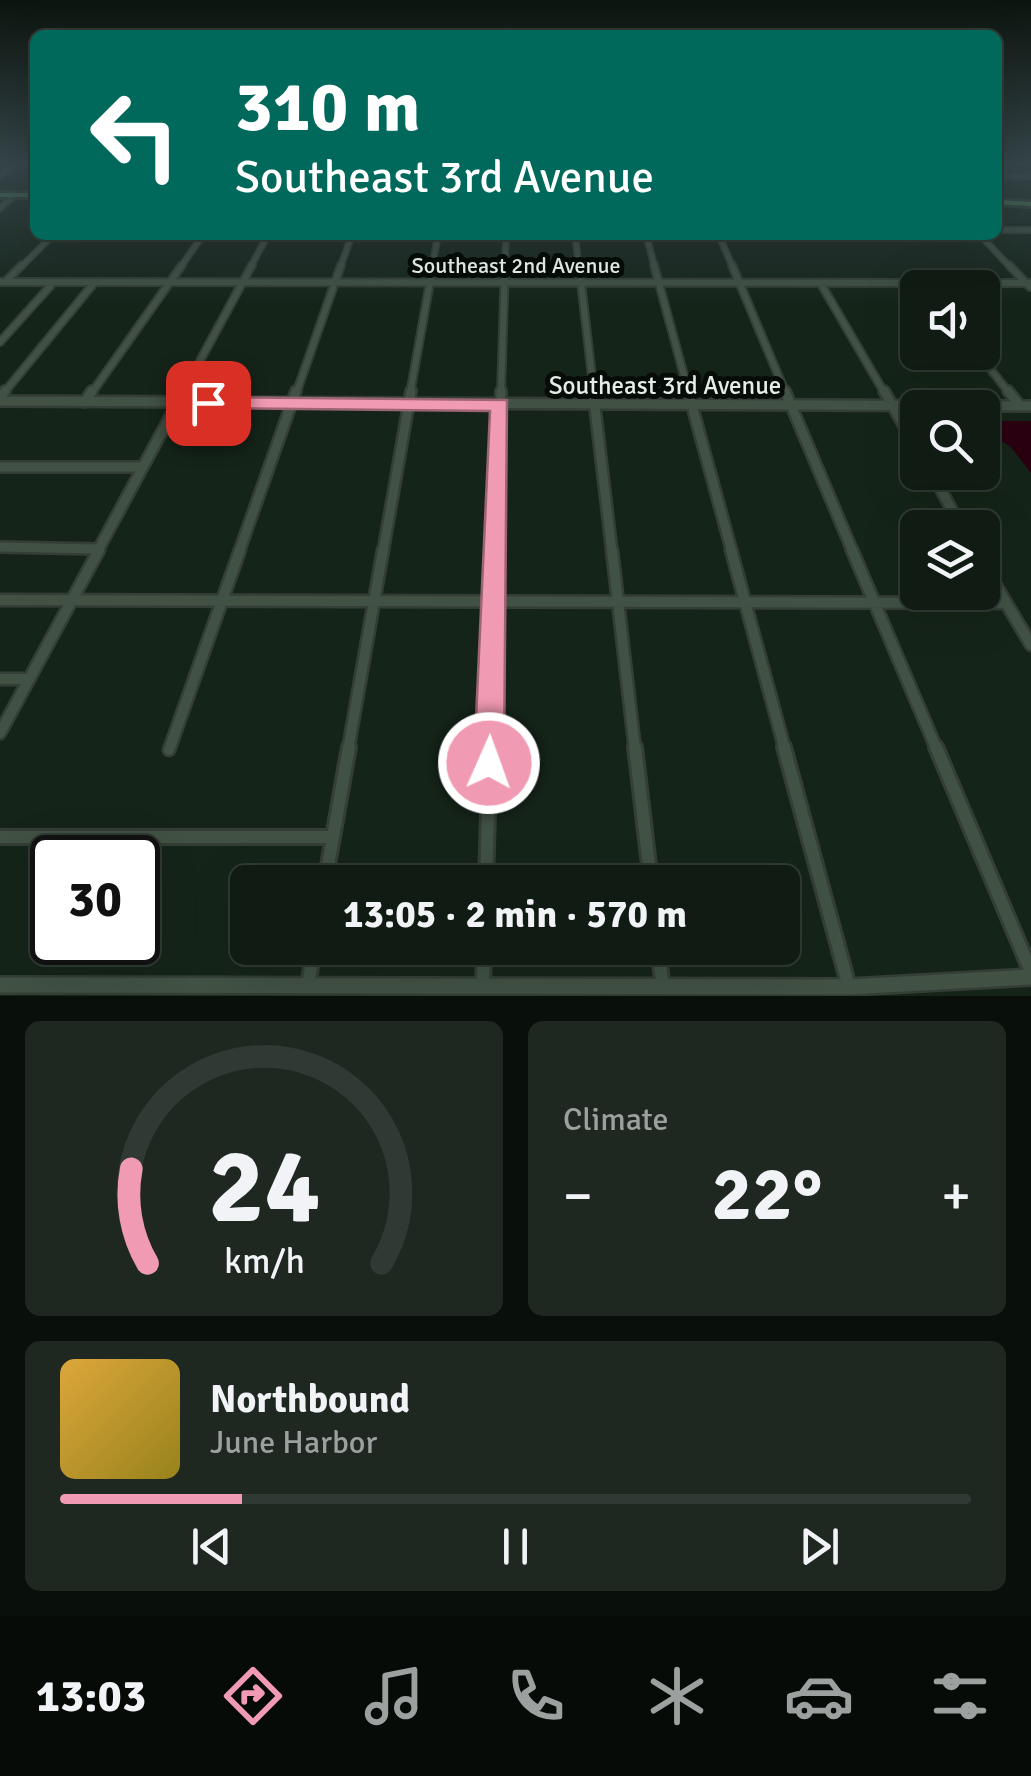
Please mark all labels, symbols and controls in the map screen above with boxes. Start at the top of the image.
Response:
text: 310 m [235,64,420,150]
icon: left [70,70,200,200]
text: Southeast 3rd Avenue [235,150,654,205]
street label: Southeast 2nd Avenue [412,252,620,279]
map controls [900,270,1000,610]
button: sound [900,270,1000,370]
pin [166,361,251,446]
street label: Southeast 3rd Avenue [549,370,781,401]
icon: arrive [181,376,236,431]
button: search [900,390,1000,490]
button: layers [900,510,1000,610]
position arrow [437,711,541,815]
speed limit sign: 30 [30,835,160,965]
text: 13:05 · 2 min · 570 m [343,891,687,938]
text: Climate [563,1100,669,1139]
text: 24 [208,1123,320,1251]
text: 22° [712,1148,823,1241]
text: − [563,1162,593,1230]
text: + [941,1162,971,1230]
text: km/h [224,1239,304,1283]
text: Northbound [210,1376,410,1423]
text: June Harbor [210,1423,377,1462]
icon: previous [184,1519,239,1574]
icon: pause [488,1519,543,1574]
icon: next [792,1519,847,1574]
icon: directions [218,1661,288,1731]
icon: music [359,1661,429,1731]
icon: phone [501,1661,571,1731]
icon: climate [642,1661,712,1731]
icon: car [784,1661,854,1731]
icon: filters [925,1661,995,1731]
text: 13:03 [36,1669,146,1724]

